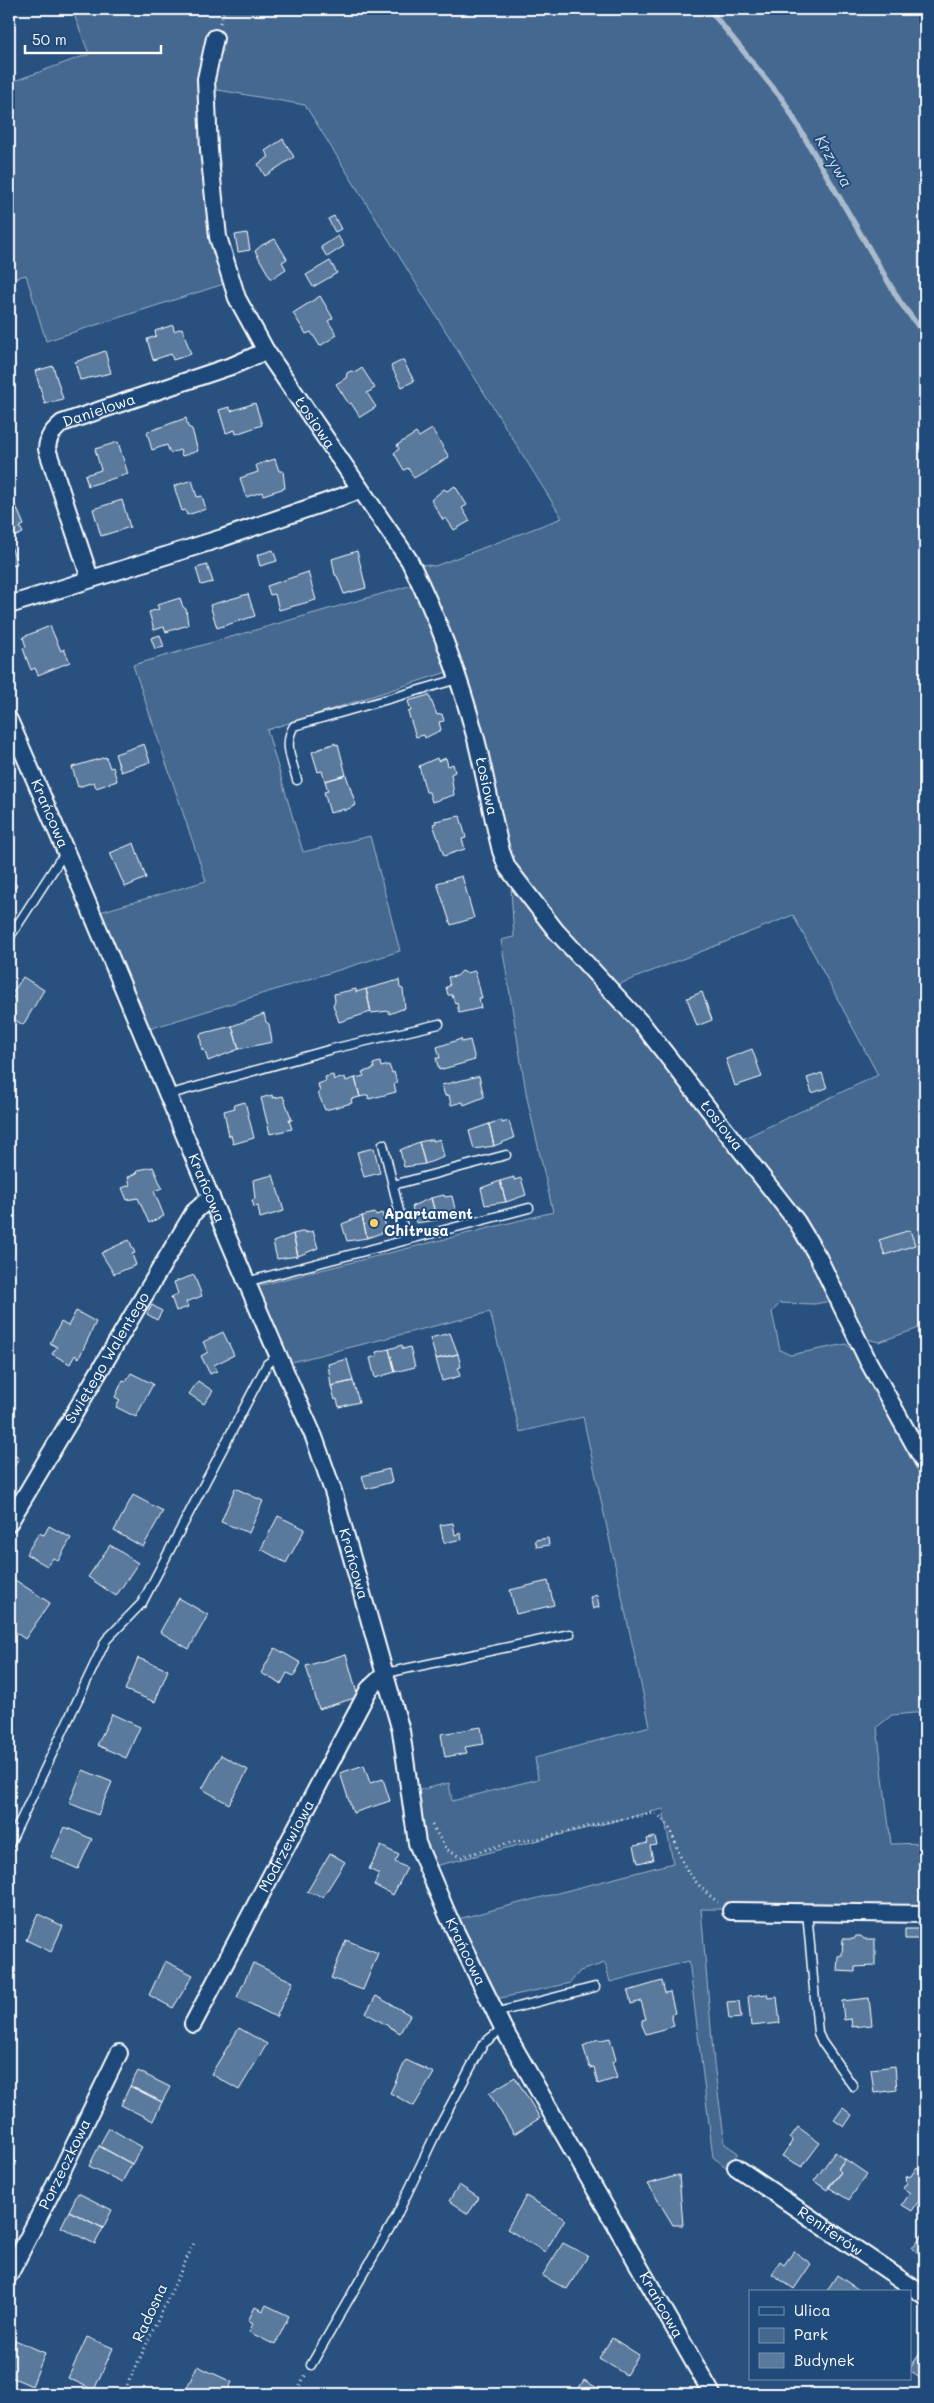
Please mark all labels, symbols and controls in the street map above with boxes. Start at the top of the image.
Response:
scale bar [25,22,161,54]
text: 50 m [32,29,67,49]
water label: Krzywa [811,131,858,191]
street label: Danielowa [60,388,138,431]
street label: Łosiowa [291,393,341,452]
street label: Łosiowa [472,755,504,817]
street label: Krańcowa [27,776,74,851]
street label: Łosiowa [697,1096,749,1154]
street label: Krańcowa [184,1150,231,1225]
place label: Apartament Chitrusa [384,1203,473,1240]
marker: Apartament Chitrusa [368,1217,380,1229]
street label: Świętego Walentego [59,1288,153,1427]
street label: Krańcowa [335,1526,374,1601]
street label: Modrzewiowa [253,1796,318,1895]
street label: Krańcowa [441,1914,491,1988]
street label: Porzeczkowa [33,2115,95,2212]
street label: Reniferów [794,2201,867,2260]
street label: Krańcowa [635,2268,689,2341]
street label: Radosna [127,2280,171,2345]
legend [749,2290,912,2380]
text: Ulica [794,2300,831,2320]
text: Park [794,2324,828,2344]
text: Budynek [794,2350,854,2370]

